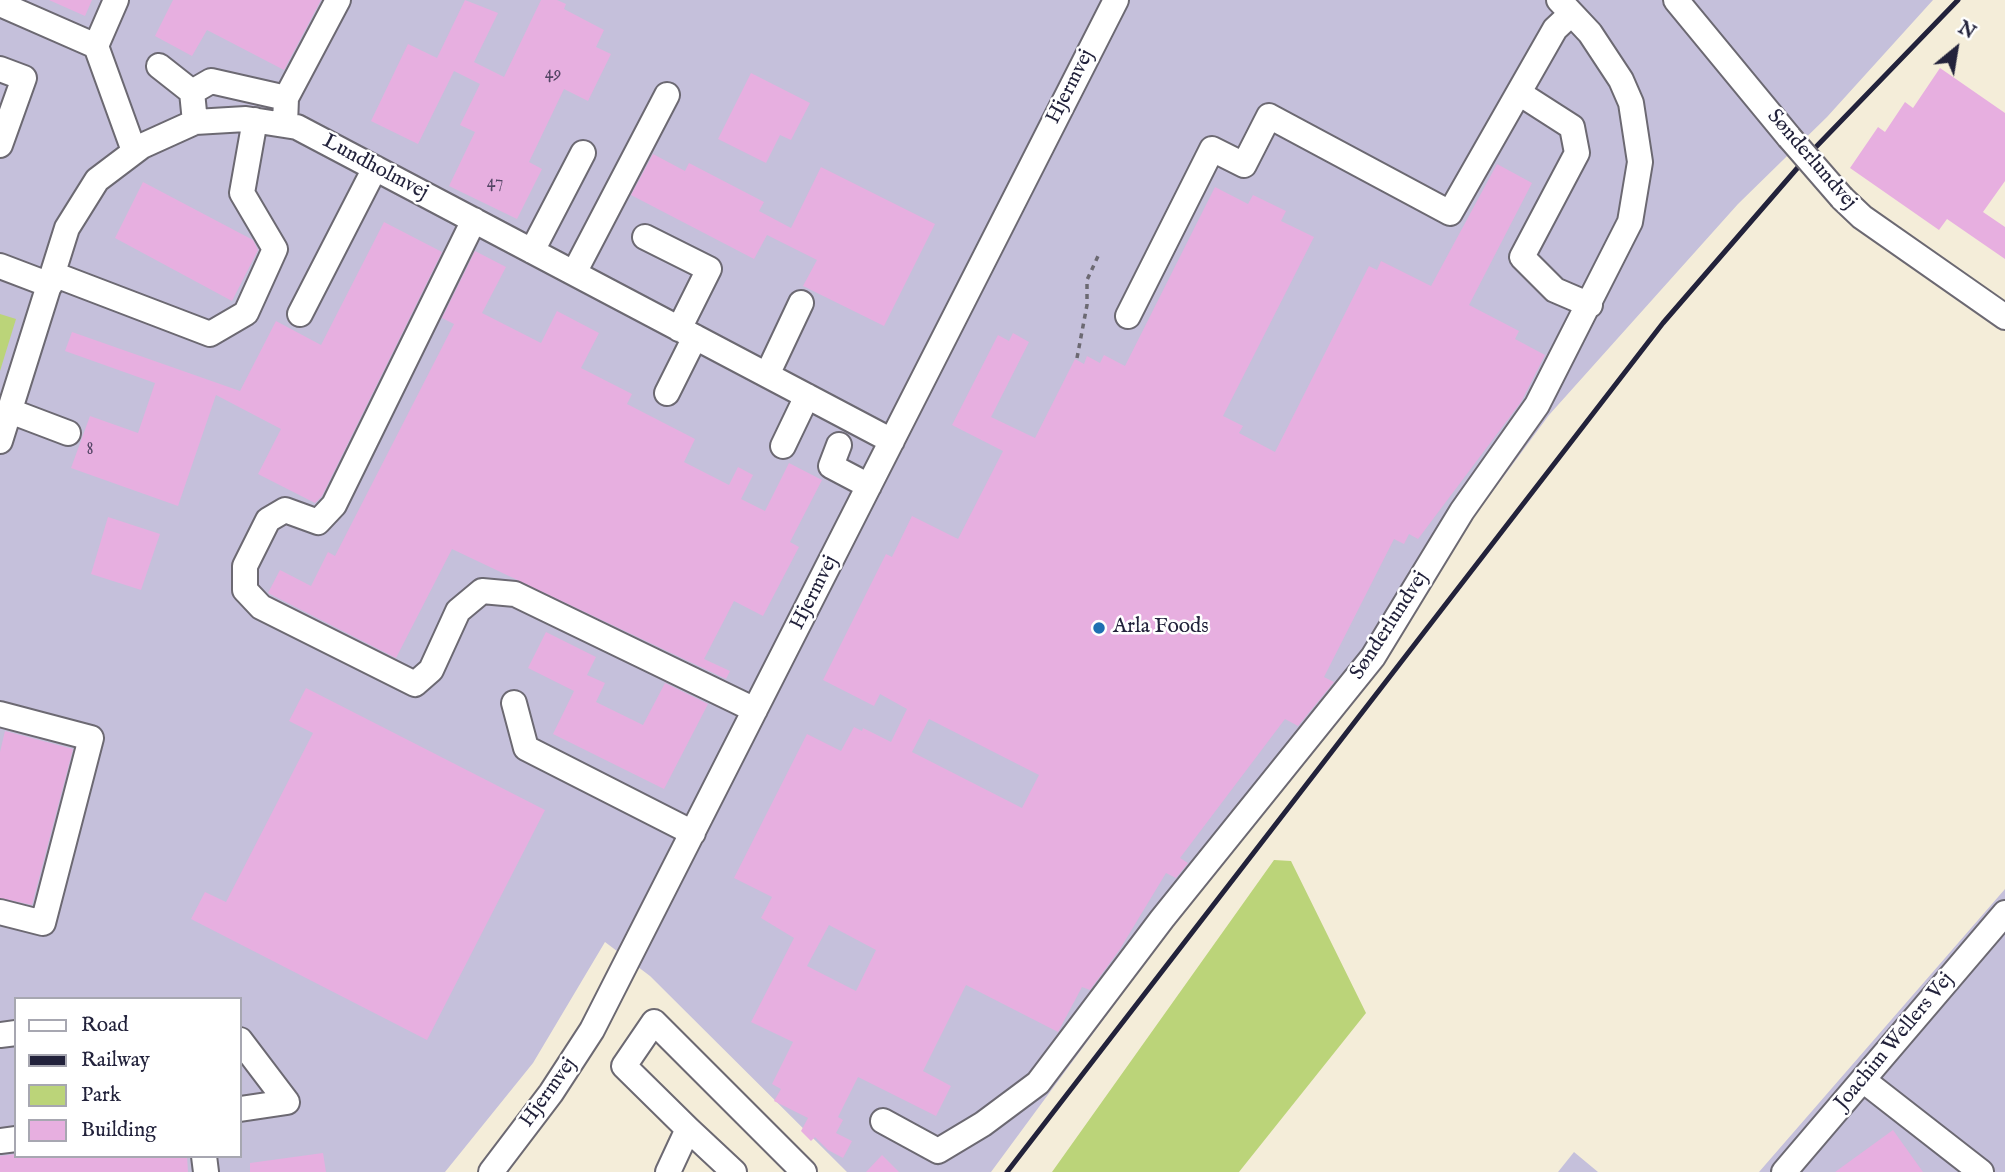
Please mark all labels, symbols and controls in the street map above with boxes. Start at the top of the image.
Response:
north arrow [1921,14,1991,84]
text: N [1953,16,1980,45]
street label: Hjermvej [1042,46,1100,128]
house number: 49 [545,63,561,85]
street label: Sønderlundvej [1761,105,1861,215]
street label: Lundholmvej [318,130,432,206]
house number: 47 [487,172,503,194]
house number: 8 [86,439,94,461]
street label: Hjermvej [786,552,844,634]
street label: Sønderlundvej [1346,567,1434,685]
place label: Arla Foods [1113,615,1209,641]
marker: Arla Foods [1091,620,1107,636]
street label: Joachim Wellers Vej [1830,968,1960,1116]
legend [14,997,242,1158]
text: Road [81,1012,128,1039]
text: Railway [81,1047,150,1074]
street label: Hjermvej [515,1053,583,1133]
text: Park [81,1082,121,1109]
text: Building [81,1117,156,1144]

